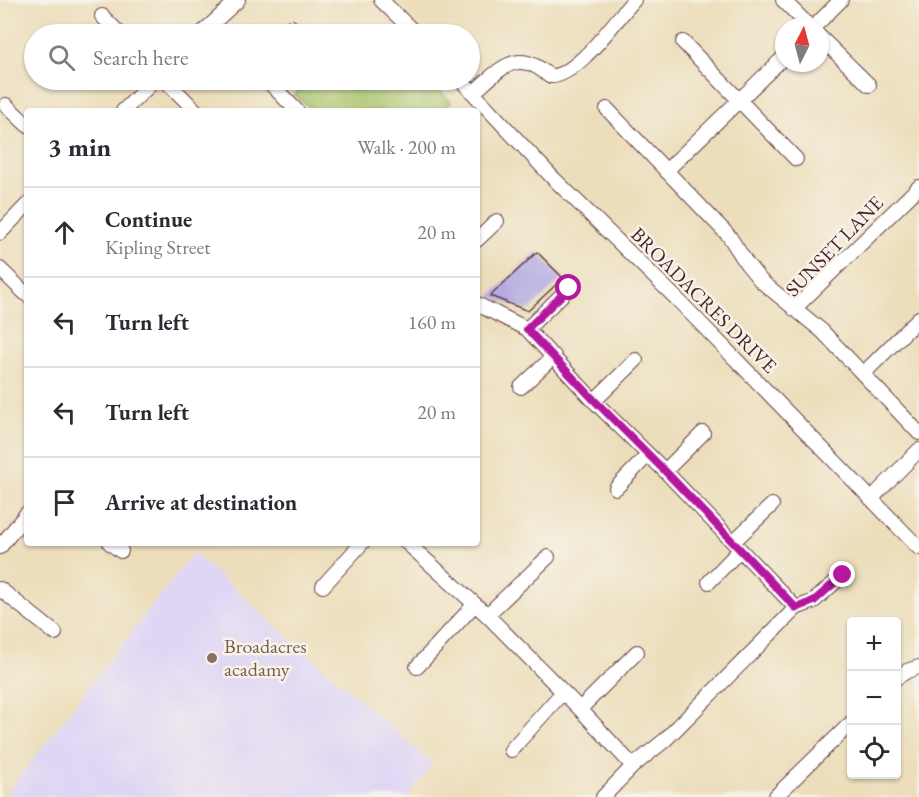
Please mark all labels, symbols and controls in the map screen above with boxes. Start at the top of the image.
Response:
north arrow [775,18,829,72]
search box [24,24,480,90]
icon: search [45,41,78,74]
text: Search here [93,43,188,72]
text: 3 min [48,130,111,164]
text: Walk · 200 m [357,134,456,160]
street label: SUNSET LANE [779,190,889,302]
text: Continue [105,205,192,234]
icon: ahead [48,216,81,249]
text: 20 m [417,219,456,245]
street label: BROADACRES DRIVE [625,221,783,379]
text: Kipling Street [105,234,211,260]
route start [555,274,581,300]
icon: left [48,306,81,339]
text: Turn left [105,308,189,337]
text: 160 m [408,309,456,335]
icon: left [48,396,81,429]
text: Turn left [105,398,189,427]
text: 20 m [417,399,456,425]
icon: arrive [48,486,81,519]
text: Arrive at destination [105,488,297,517]
route end [829,561,855,587]
map controls [847,617,901,779]
button: + [847,617,901,671]
place label: Broadacres acadamy [224,633,307,682]
marker: Broadacres acadamy [205,651,219,665]
button: − [847,671,901,725]
button: locate [847,725,901,779]

